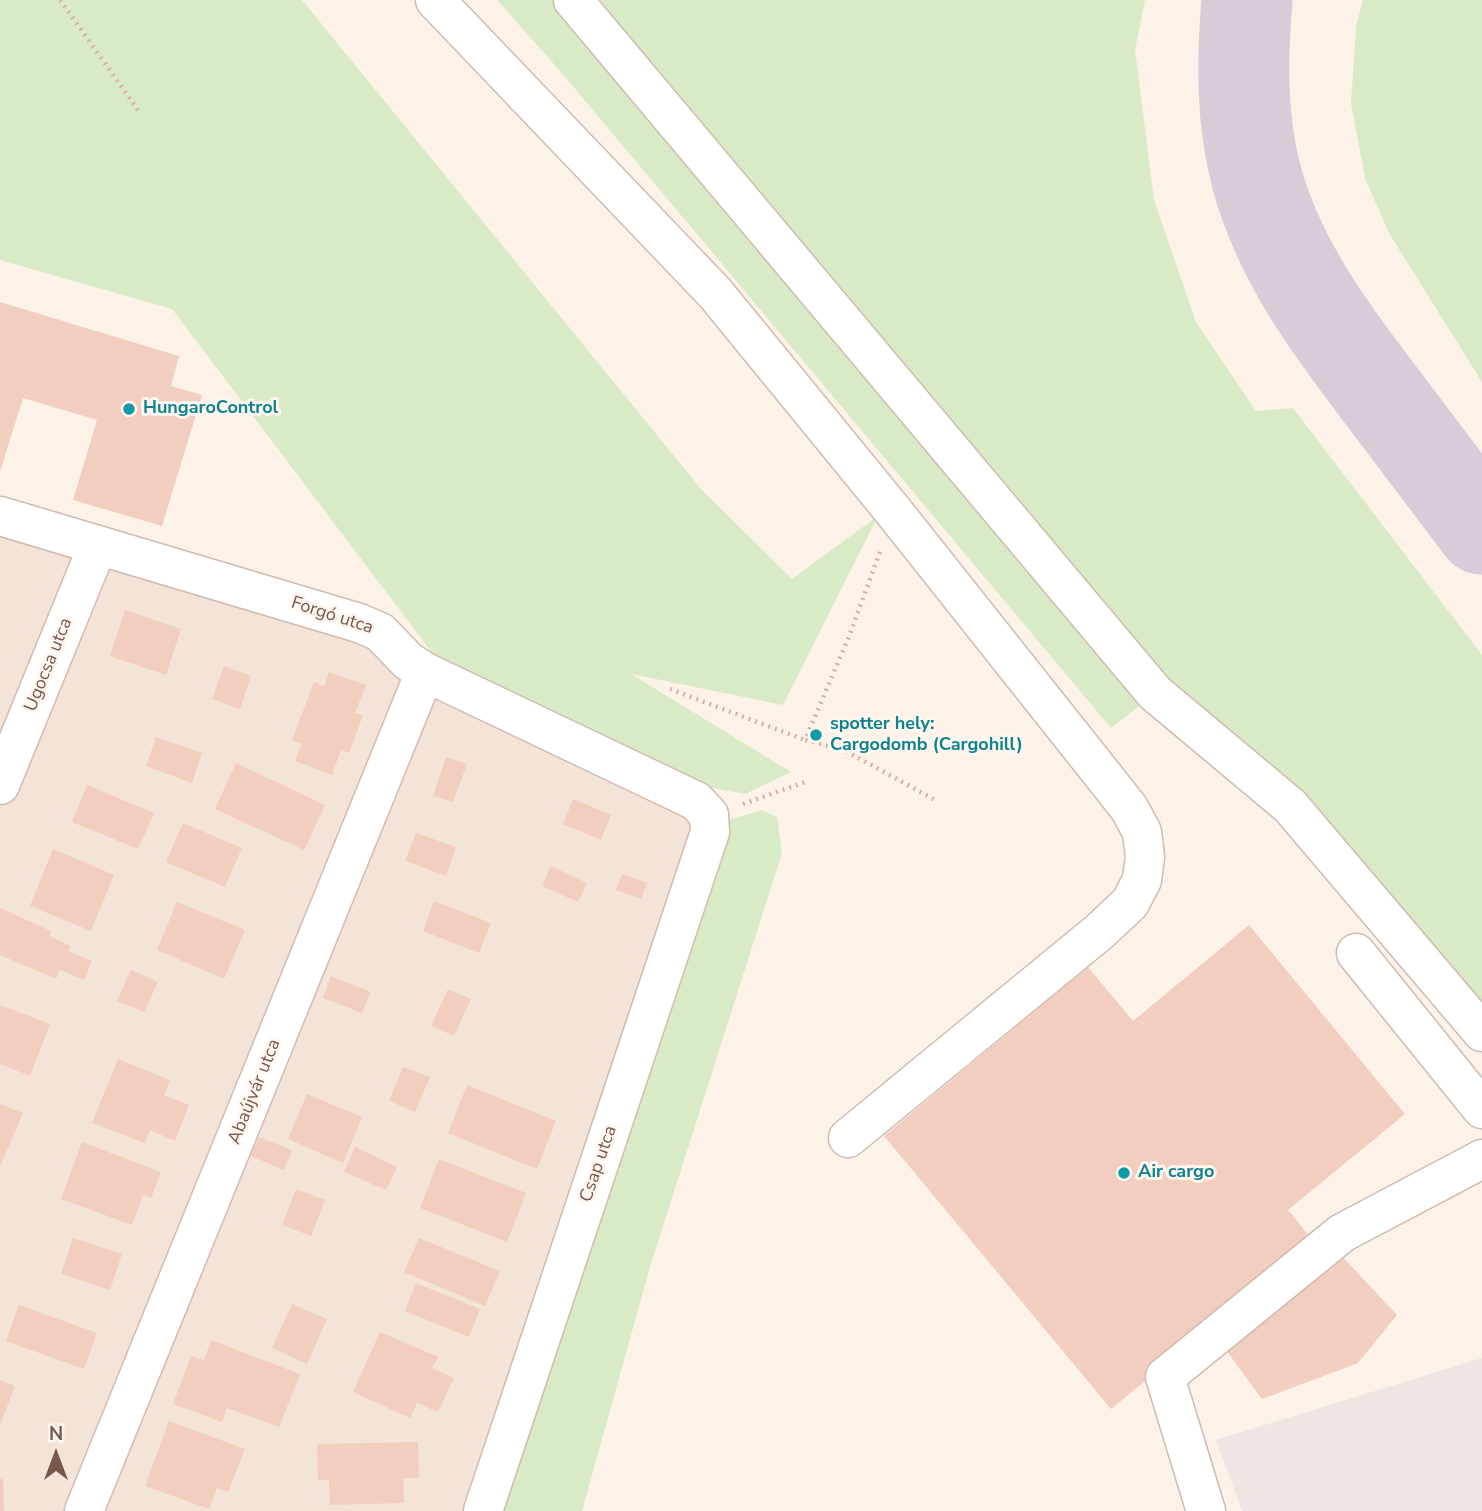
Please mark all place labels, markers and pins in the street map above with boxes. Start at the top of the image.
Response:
place label: HungaroControl [143,398,278,420]
marker: HungaroControl [121,401,137,417]
place label: spotter hely: Cargodomb (Cargohill) [830,714,1023,756]
marker: spotter hely: Cargodomb (Cargohill) [808,727,824,743]
place label: Air cargo [1138,1162,1214,1184]
marker: Air cargo [1116,1165,1132,1181]

